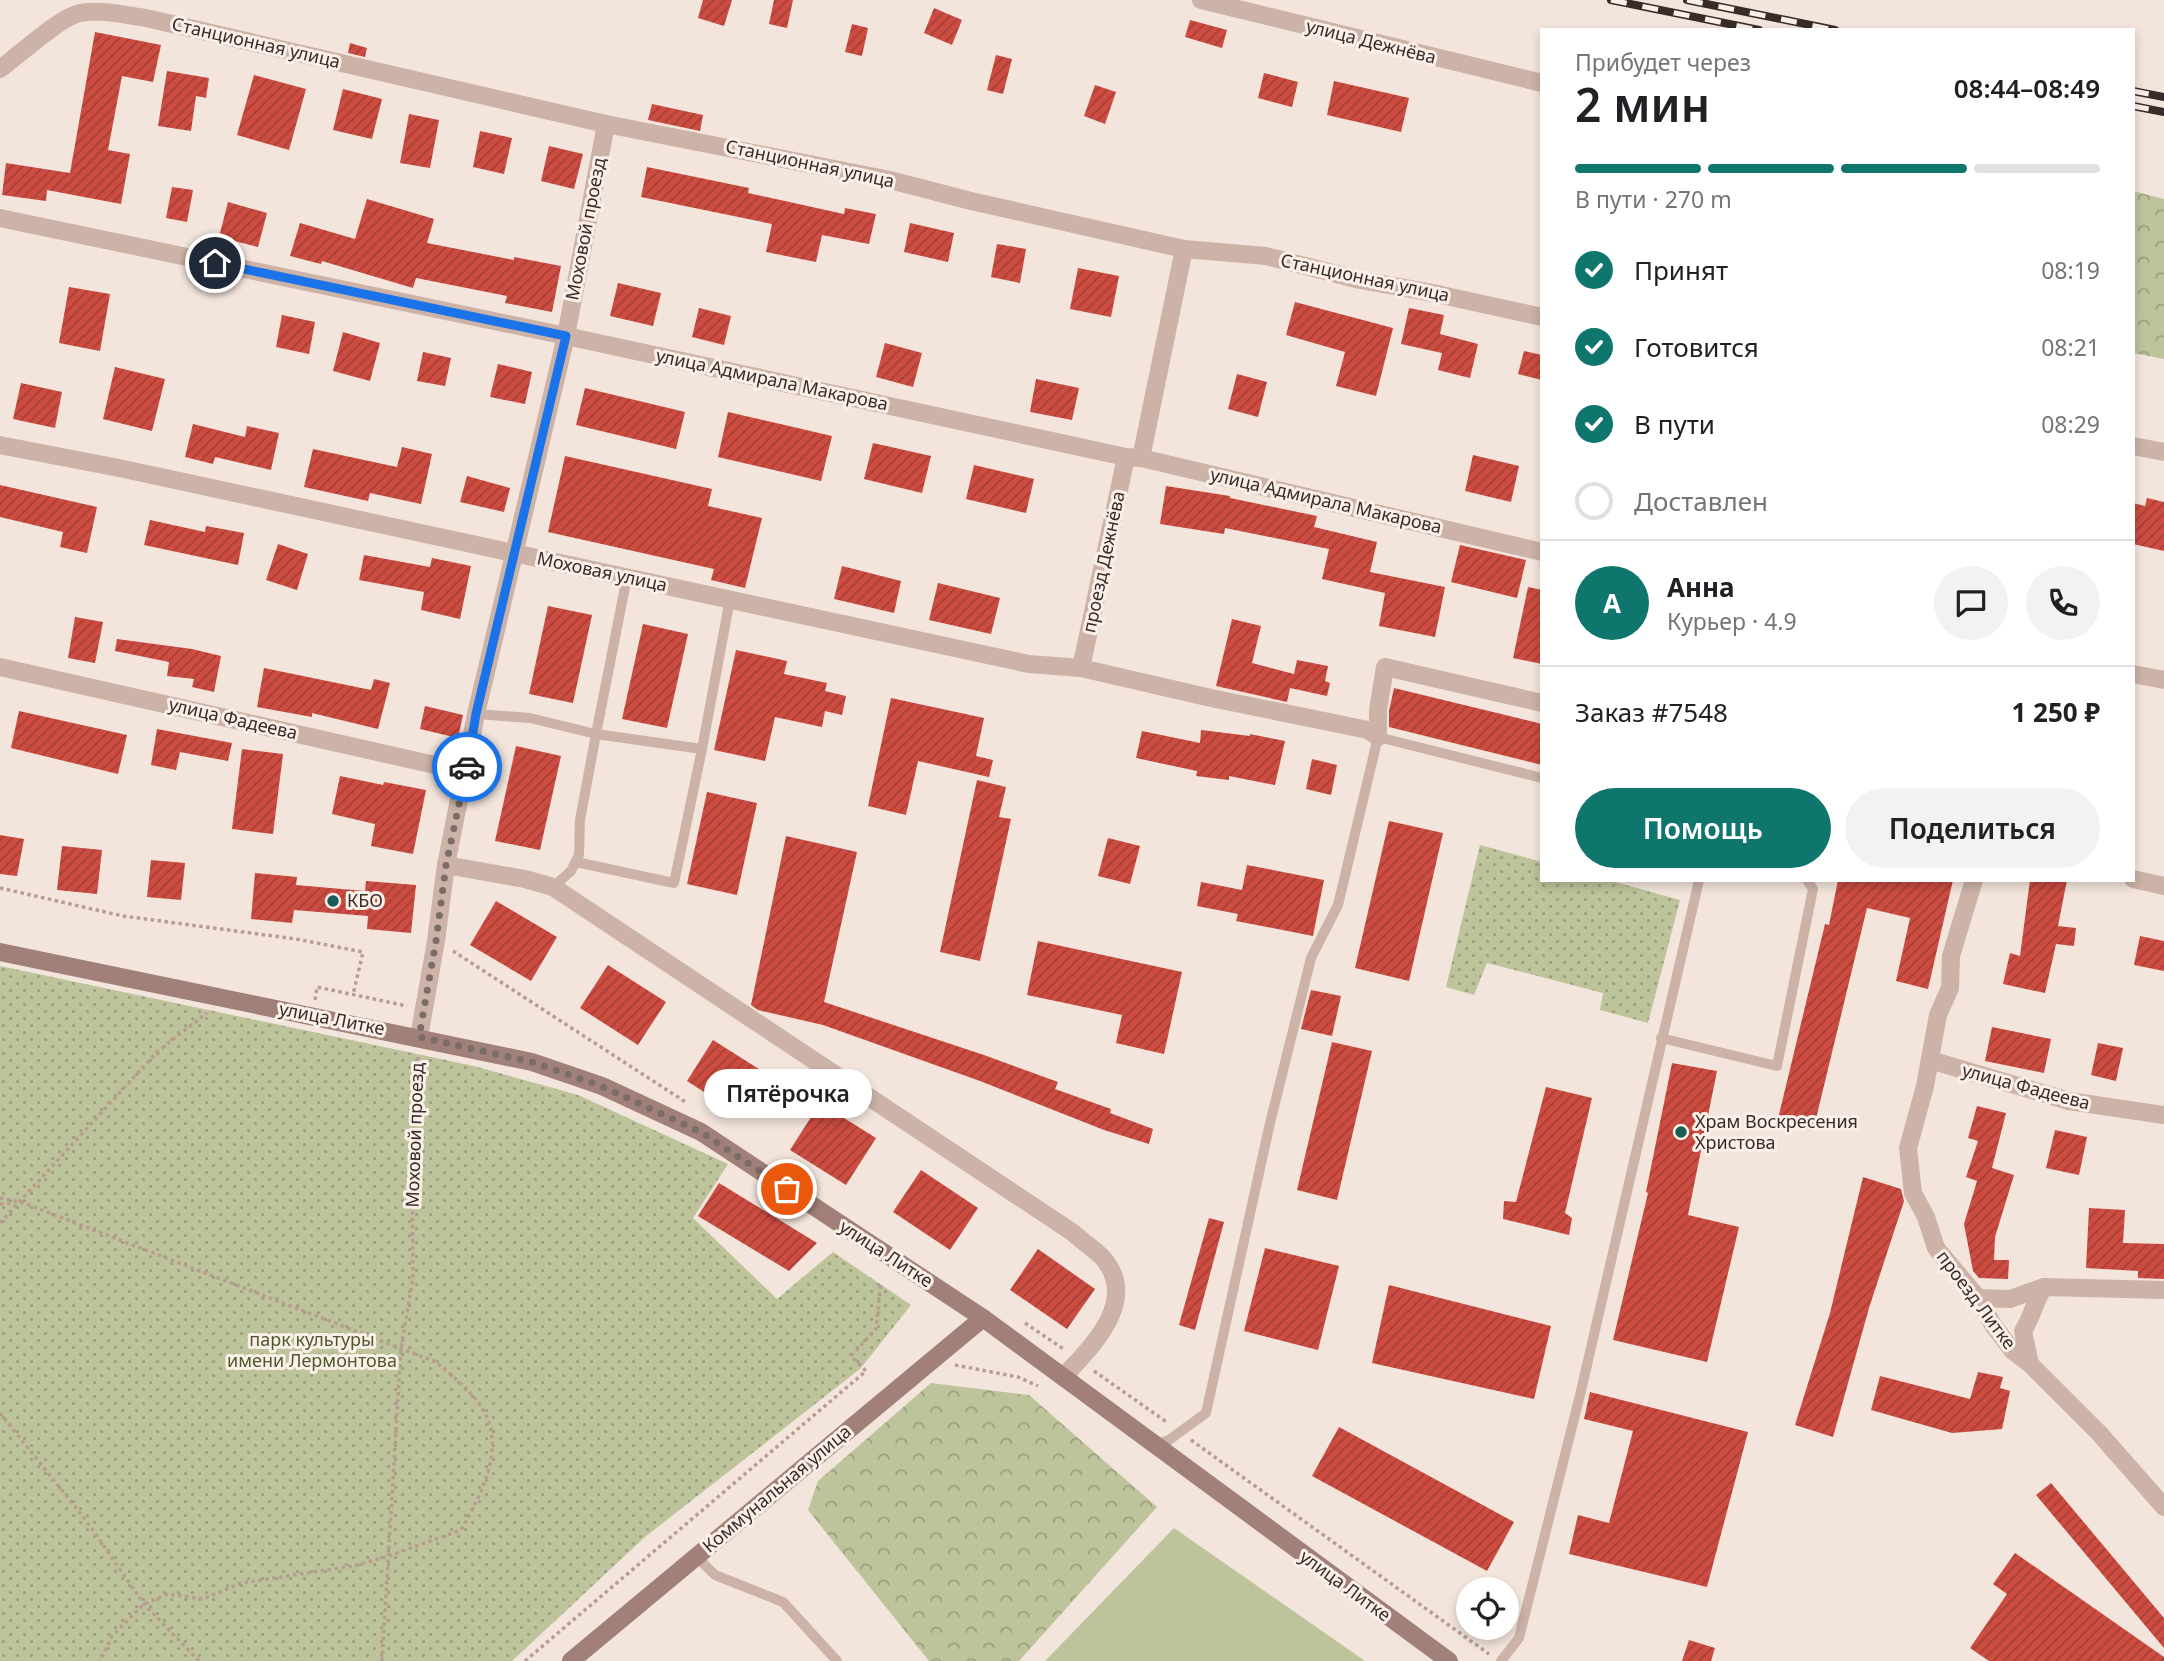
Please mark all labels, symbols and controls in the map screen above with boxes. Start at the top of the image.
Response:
street label: Станционная улица [170,11,343,73]
street label: улица Дежнёва [1304,13,1439,69]
text: Прибудет через [1575,46,1751,78]
text: 08:44–08:49 [1954,70,2100,106]
text: 2 мин [1575,73,1710,135]
street label: Станционная улица [724,133,897,193]
street label: Моховой проезд [559,155,611,302]
text: В пути · 270 m [1575,183,1732,215]
pin [185,233,245,293]
icon: home [196,244,234,282]
street label: Станционная улица [1279,247,1452,307]
icon: check [1575,251,1613,289]
text: Принят [1634,252,1728,288]
text: 08:19 [2041,254,2100,286]
icon: check [1575,328,1613,366]
text: Готовится [1634,329,1759,365]
text: 08:21 [2041,331,2100,363]
street label: улица Адмирала Макарова [654,343,890,415]
icon: check [1575,405,1613,443]
text: В пути [1634,406,1715,442]
text: 08:29 [2041,408,2100,440]
street label: улица Адмирала Макарова [1208,462,1444,538]
text: Доставлен [1634,483,1768,519]
street label: проезд Дежнёва [1076,489,1130,635]
street label: Моховая улица [535,546,669,597]
button: chat [1934,566,2008,640]
button: phone [2026,566,2100,640]
text: Анна [1667,569,1735,605]
text: А [1603,585,1621,621]
text: Курьер · 4.9 [1667,605,1797,637]
street label: улица Фадеева [167,692,300,744]
text: Заказ #7548 [1575,694,1728,730]
text: 1 250 ₽ [2011,694,2100,730]
courier [432,732,502,802]
icon: car [448,748,486,786]
button: Помощь [1575,788,1831,868]
button: Поделиться [1845,788,2100,868]
place label: КБО [347,888,383,912]
marker: КБО [325,893,341,909]
street label: улица Литке [277,996,387,1040]
street label: улица Фадеева [1960,1057,2093,1115]
street label: Моховой проезд [399,1062,429,1208]
callout: Пятёрочка [703,1070,871,1119]
text: Пятёрочка [726,1077,850,1109]
place label: Храм Воскресения Христова [1695,1109,1858,1154]
marker: Храм Воскресения Христова [1673,1124,1689,1140]
pin [757,1159,817,1219]
icon: bag [768,1170,806,1208]
street label: улица Литке [835,1214,938,1292]
street label: проезд Литке [1932,1245,2022,1354]
park label: парк культуры имени Лермонтова [227,1327,397,1372]
street label: Коммунальная улица [697,1419,856,1558]
street label: улица Литке [1295,1544,1396,1626]
map controls [1456,1577,1519,1640]
button: locate [1456,1577,1519,1640]

